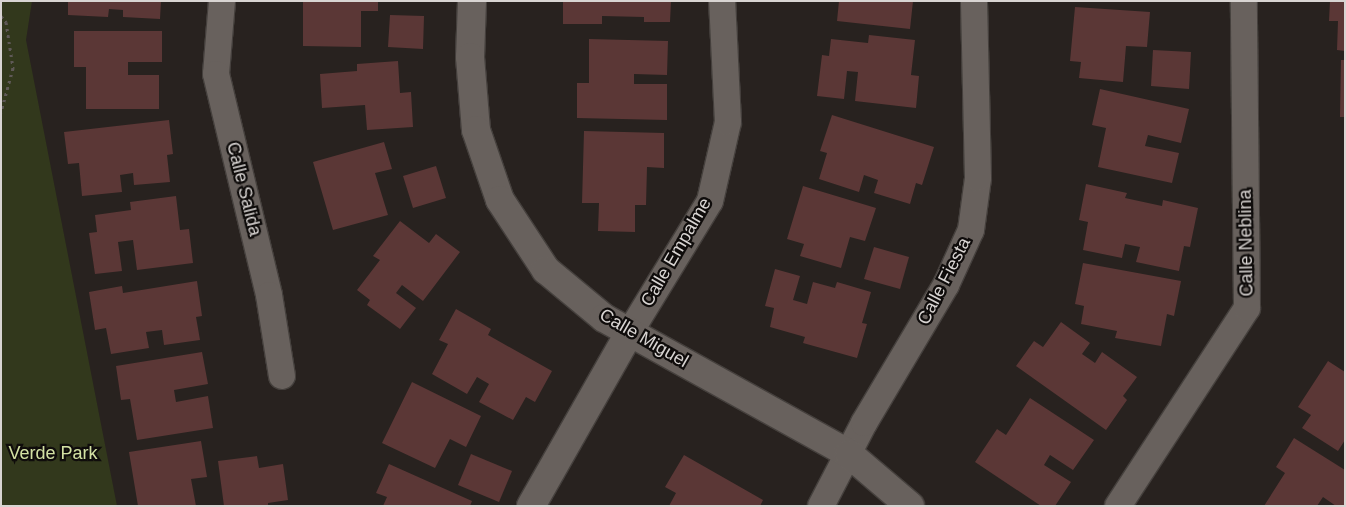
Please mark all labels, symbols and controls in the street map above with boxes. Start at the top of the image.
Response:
street label: Calle Salida [222,140,266,238]
street label: Calle Neblina [1234,189,1258,297]
street label: Calle Empalme [636,194,716,310]
street label: Calle Fiesta [913,234,975,328]
street label: Calle Miguel [596,304,692,372]
park label: Verde Park [8,442,98,464]

